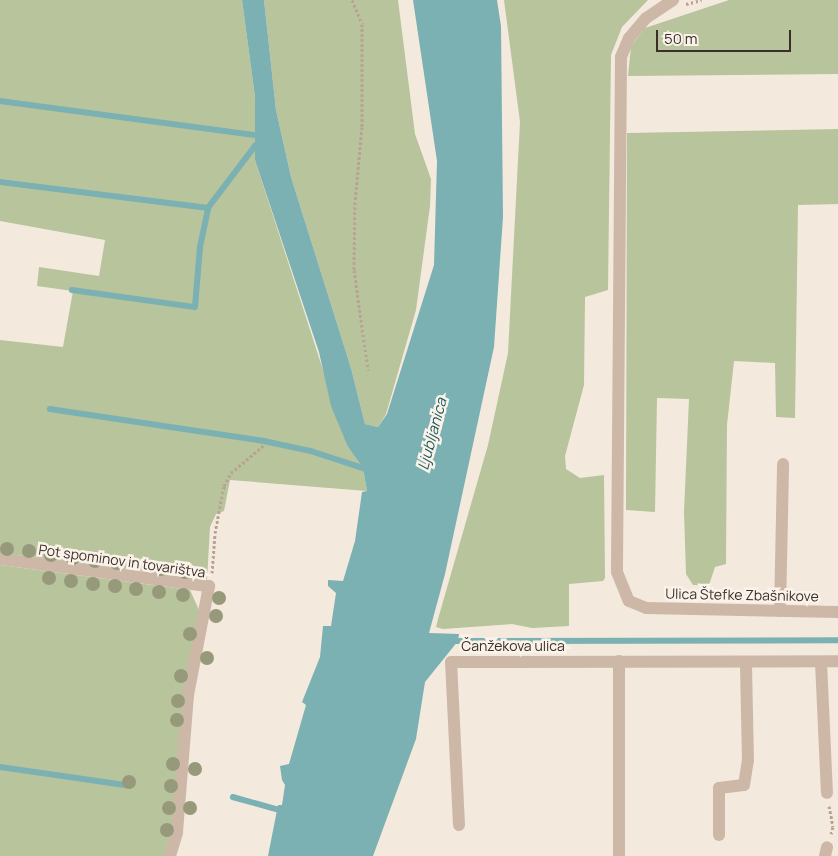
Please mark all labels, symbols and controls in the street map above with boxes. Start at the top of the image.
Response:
scale bar [658,20,793,52]
text: 50 m [664,28,698,49]
water label: Ljubljanica [414,396,450,472]
street label: Pot spominov in tovarištva [38,541,206,581]
street label: Ulica Štefke Zbašnikove [665,585,819,605]
street label: Čanžekova ulica [461,638,565,654]

